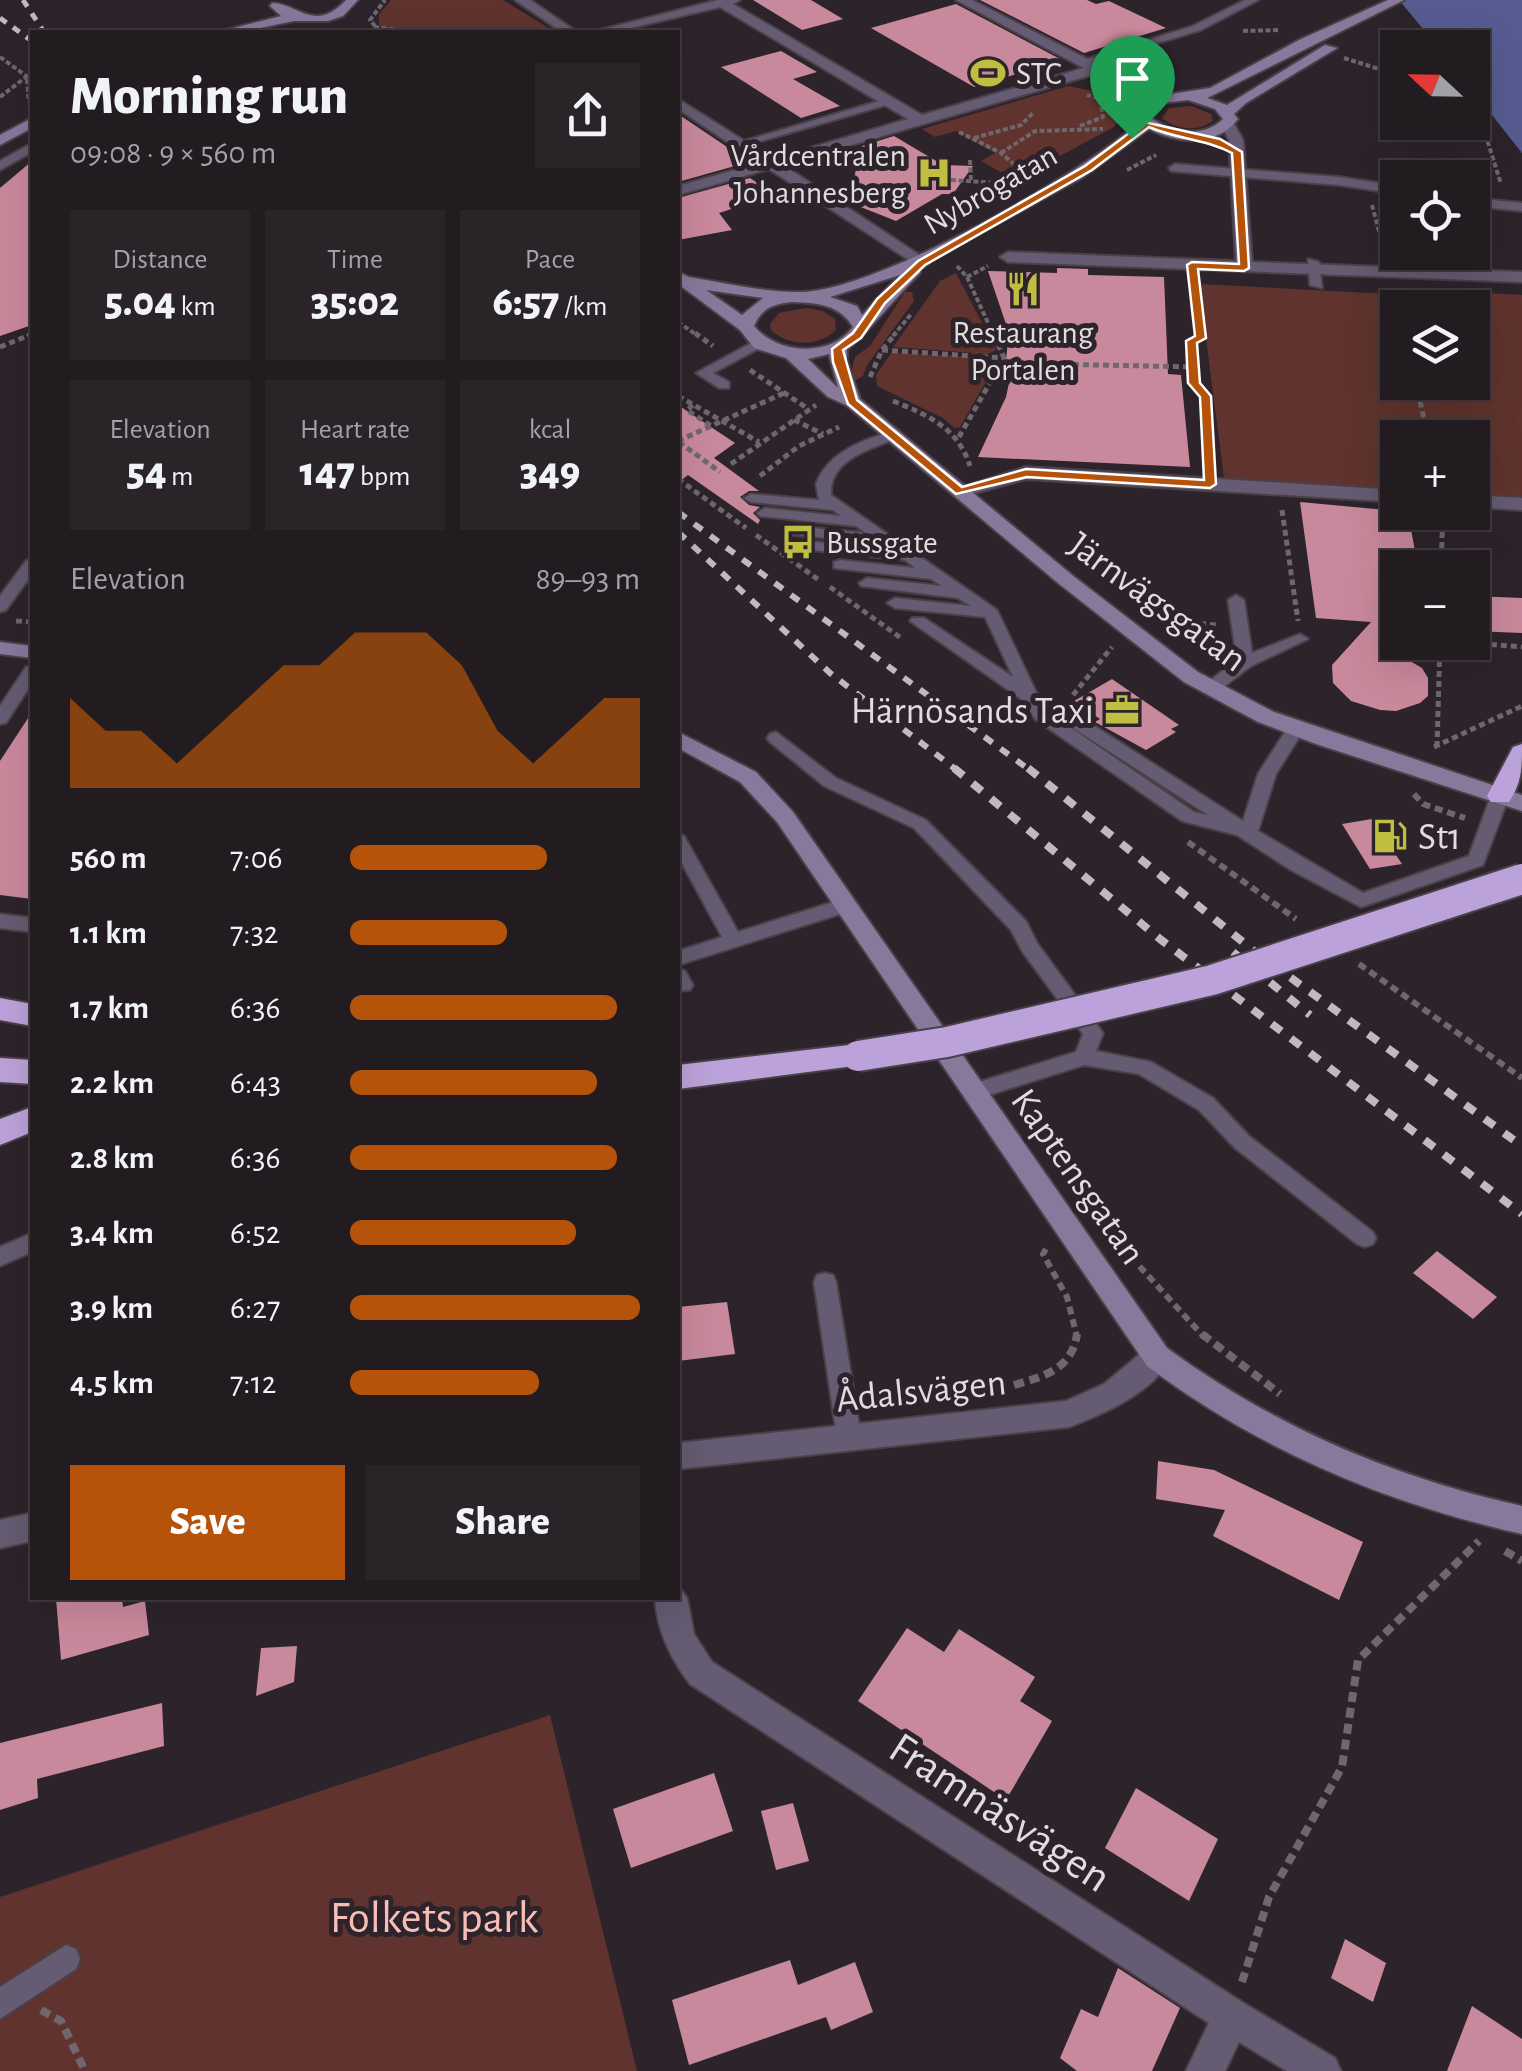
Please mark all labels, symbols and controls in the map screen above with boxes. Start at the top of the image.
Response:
north arrow [1380,30,1490,140]
map controls [1380,30,1490,660]
pin [1090,36,1175,139]
icon: arrive [1105,51,1160,106]
sports icon: STC [969,54,1007,92]
place label: STC [1016,58,1062,90]
button: share [535,63,640,168]
text: Morning run [70,69,348,124]
text: 09:08 · 9 × 560 m [70,137,276,169]
street label: Nybrogatan [918,139,1063,241]
place label: Vårdcentralen Johannesberg [731,140,906,209]
hospital icon: Vårdcentralen Johannesberg [915,154,953,192]
button: locate [1380,160,1490,270]
text: Distance [113,246,207,274]
text: Time [327,246,383,274]
text: Pace [525,246,575,274]
restaurant icon: Restaurang Portalen [1004,270,1042,308]
text: 5.04 [104,281,176,323]
text: 35:02 [311,281,399,323]
text: 6:57 [493,281,560,323]
button: layers [1380,290,1490,400]
text: km [176,293,216,321]
text: /km [560,293,607,321]
place label: Restaurang Portalen [953,317,1094,386]
text: Elevation [109,416,211,444]
text: Heart rate [300,416,410,444]
text: kcal [529,416,571,444]
button: + [1380,420,1490,530]
text: 54 [126,451,166,493]
text: 147 [300,451,355,493]
text: 349 [520,451,580,493]
text: m [166,463,194,491]
text: bpm [355,463,410,491]
bus stop icon: Bussgate [779,523,817,561]
street label: Järnvägsgatan [1061,526,1253,680]
place label: Bussgate [826,527,938,559]
button: − [1380,550,1490,660]
text: Elevation [70,563,186,595]
text: 89–93 m [535,563,640,595]
office icon: Härnösands Taxi [1103,691,1141,729]
place label: Härnösands Taxi [851,693,1094,731]
fuel station icon: St1 [1371,817,1409,855]
place label: St1 [1418,819,1461,857]
text: 560 m [70,842,147,874]
text: 7:06 [230,842,283,874]
text: 1.1 km [70,917,147,949]
text: 7:32 [230,917,278,949]
text: 1.7 km [70,992,149,1024]
text: 6:36 [230,992,281,1024]
text: 2.2 km [70,1067,154,1099]
text: 6:43 [230,1067,281,1099]
street label: Kaptensgatan [1003,1082,1152,1272]
text: 2.8 km [70,1142,155,1174]
text: 6:36 [230,1142,281,1174]
text: 3.4 km [70,1217,154,1249]
text: 6:52 [230,1217,280,1249]
text: 3.9 km [70,1292,153,1324]
text: 6:27 [230,1292,280,1324]
street label: Ådalsvägen [834,1360,1008,1420]
text: 4.5 km [70,1367,154,1399]
text: 7:12 [230,1367,276,1399]
button: Save [70,1465,345,1580]
button: Share [365,1465,640,1580]
street label: Framnäsvägen [881,1725,1118,1901]
park label: Folkets park [330,1896,539,1941]

